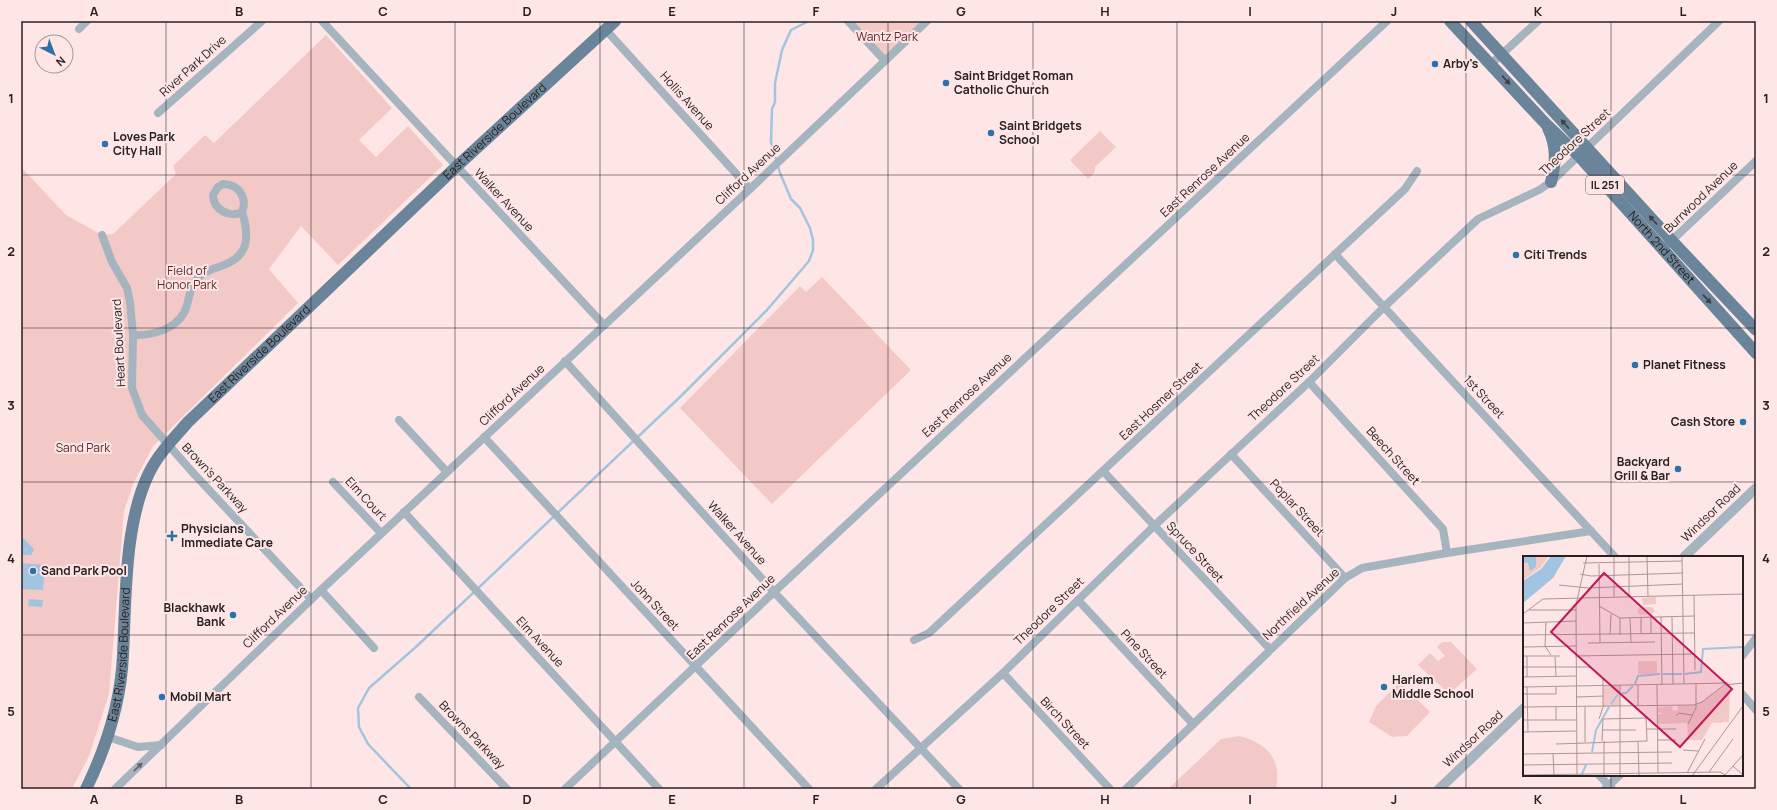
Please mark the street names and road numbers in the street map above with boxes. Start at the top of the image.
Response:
street label: River Park Drive [156,31,230,100]
street label: Hollis Avenue [656,68,718,134]
street label: East Riverside Boulevard [439,79,550,183]
street label: Theodore Street [1535,104,1614,179]
street label: East Renrose Avenue [1156,129,1253,221]
street label: Clifford Avenue [711,139,784,208]
street label: Burrwood Avenue [1660,157,1741,236]
street label: Walker Avenue [471,164,538,235]
road number: IL 251 [1586,176,1624,194]
street label: North 2nd Street [1624,207,1699,288]
street label: Heart Boulevard [108,299,129,388]
street label: East Riverside Boulevard [204,301,314,406]
street label: East Renrose Avenue [918,349,1015,441]
street label: Theodore Street [1244,350,1323,425]
street label: East Hosmer Street [1115,358,1206,444]
street label: Clifford Avenue [475,360,548,429]
street label: 1st Street [1460,371,1509,422]
street label: Beech Street [1363,423,1424,489]
street label: Brown's Parkway [178,439,253,517]
street label: Elm Court [342,473,391,524]
street label: Poplar Street [1266,475,1329,540]
street label: Windsor Road [1677,480,1744,545]
street label: Walker Avenue [704,497,771,568]
street label: Spruce Street [1163,518,1228,586]
street label: Northfield Avenue [1259,564,1343,644]
street label: East Renrose Avenue [683,570,778,663]
street label: Theodore Street [1010,573,1088,649]
street label: John Street [627,575,684,634]
street label: Clifford Avenue [239,581,311,652]
street label: East Riverside Boulevard [103,587,134,723]
street label: Elm Avenue [513,613,568,671]
street label: Pine Street [1117,625,1172,682]
street label: Birch Street [1037,693,1094,753]
street label: Browns Parkway [435,697,510,773]
street label: Windsor Road [1439,706,1506,771]

